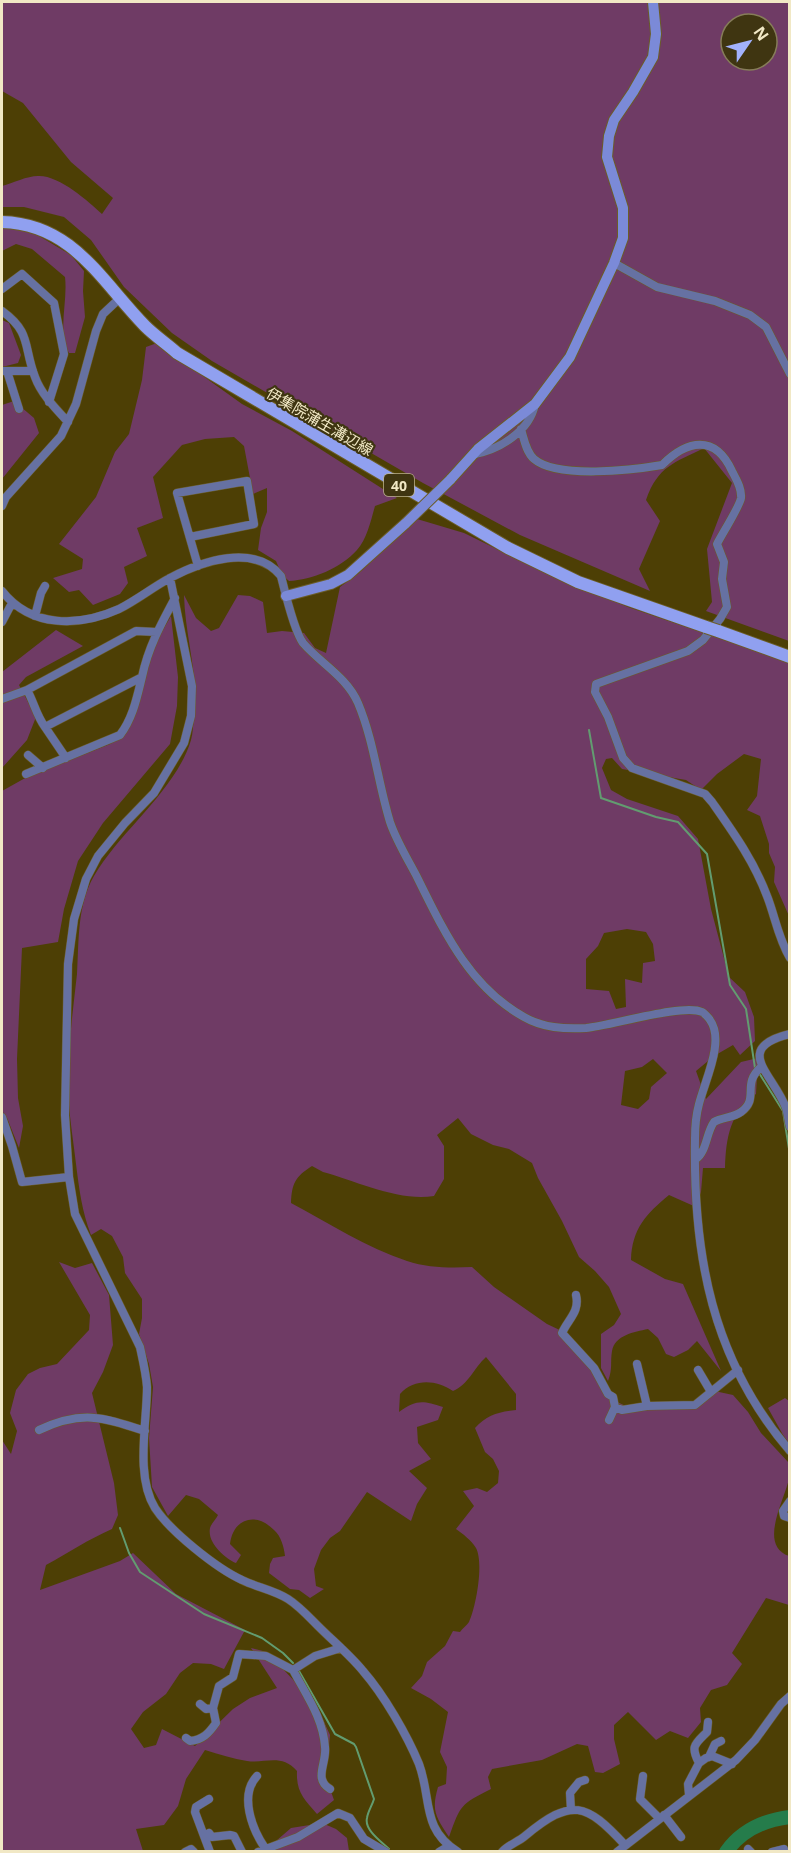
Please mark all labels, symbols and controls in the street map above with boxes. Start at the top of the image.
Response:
north arrow [719,12,779,72]
text: N [749,22,774,45]
street label: 伊集院蒲生溝辺線 [263,382,377,460]
road number: 40 [384,474,414,496]

